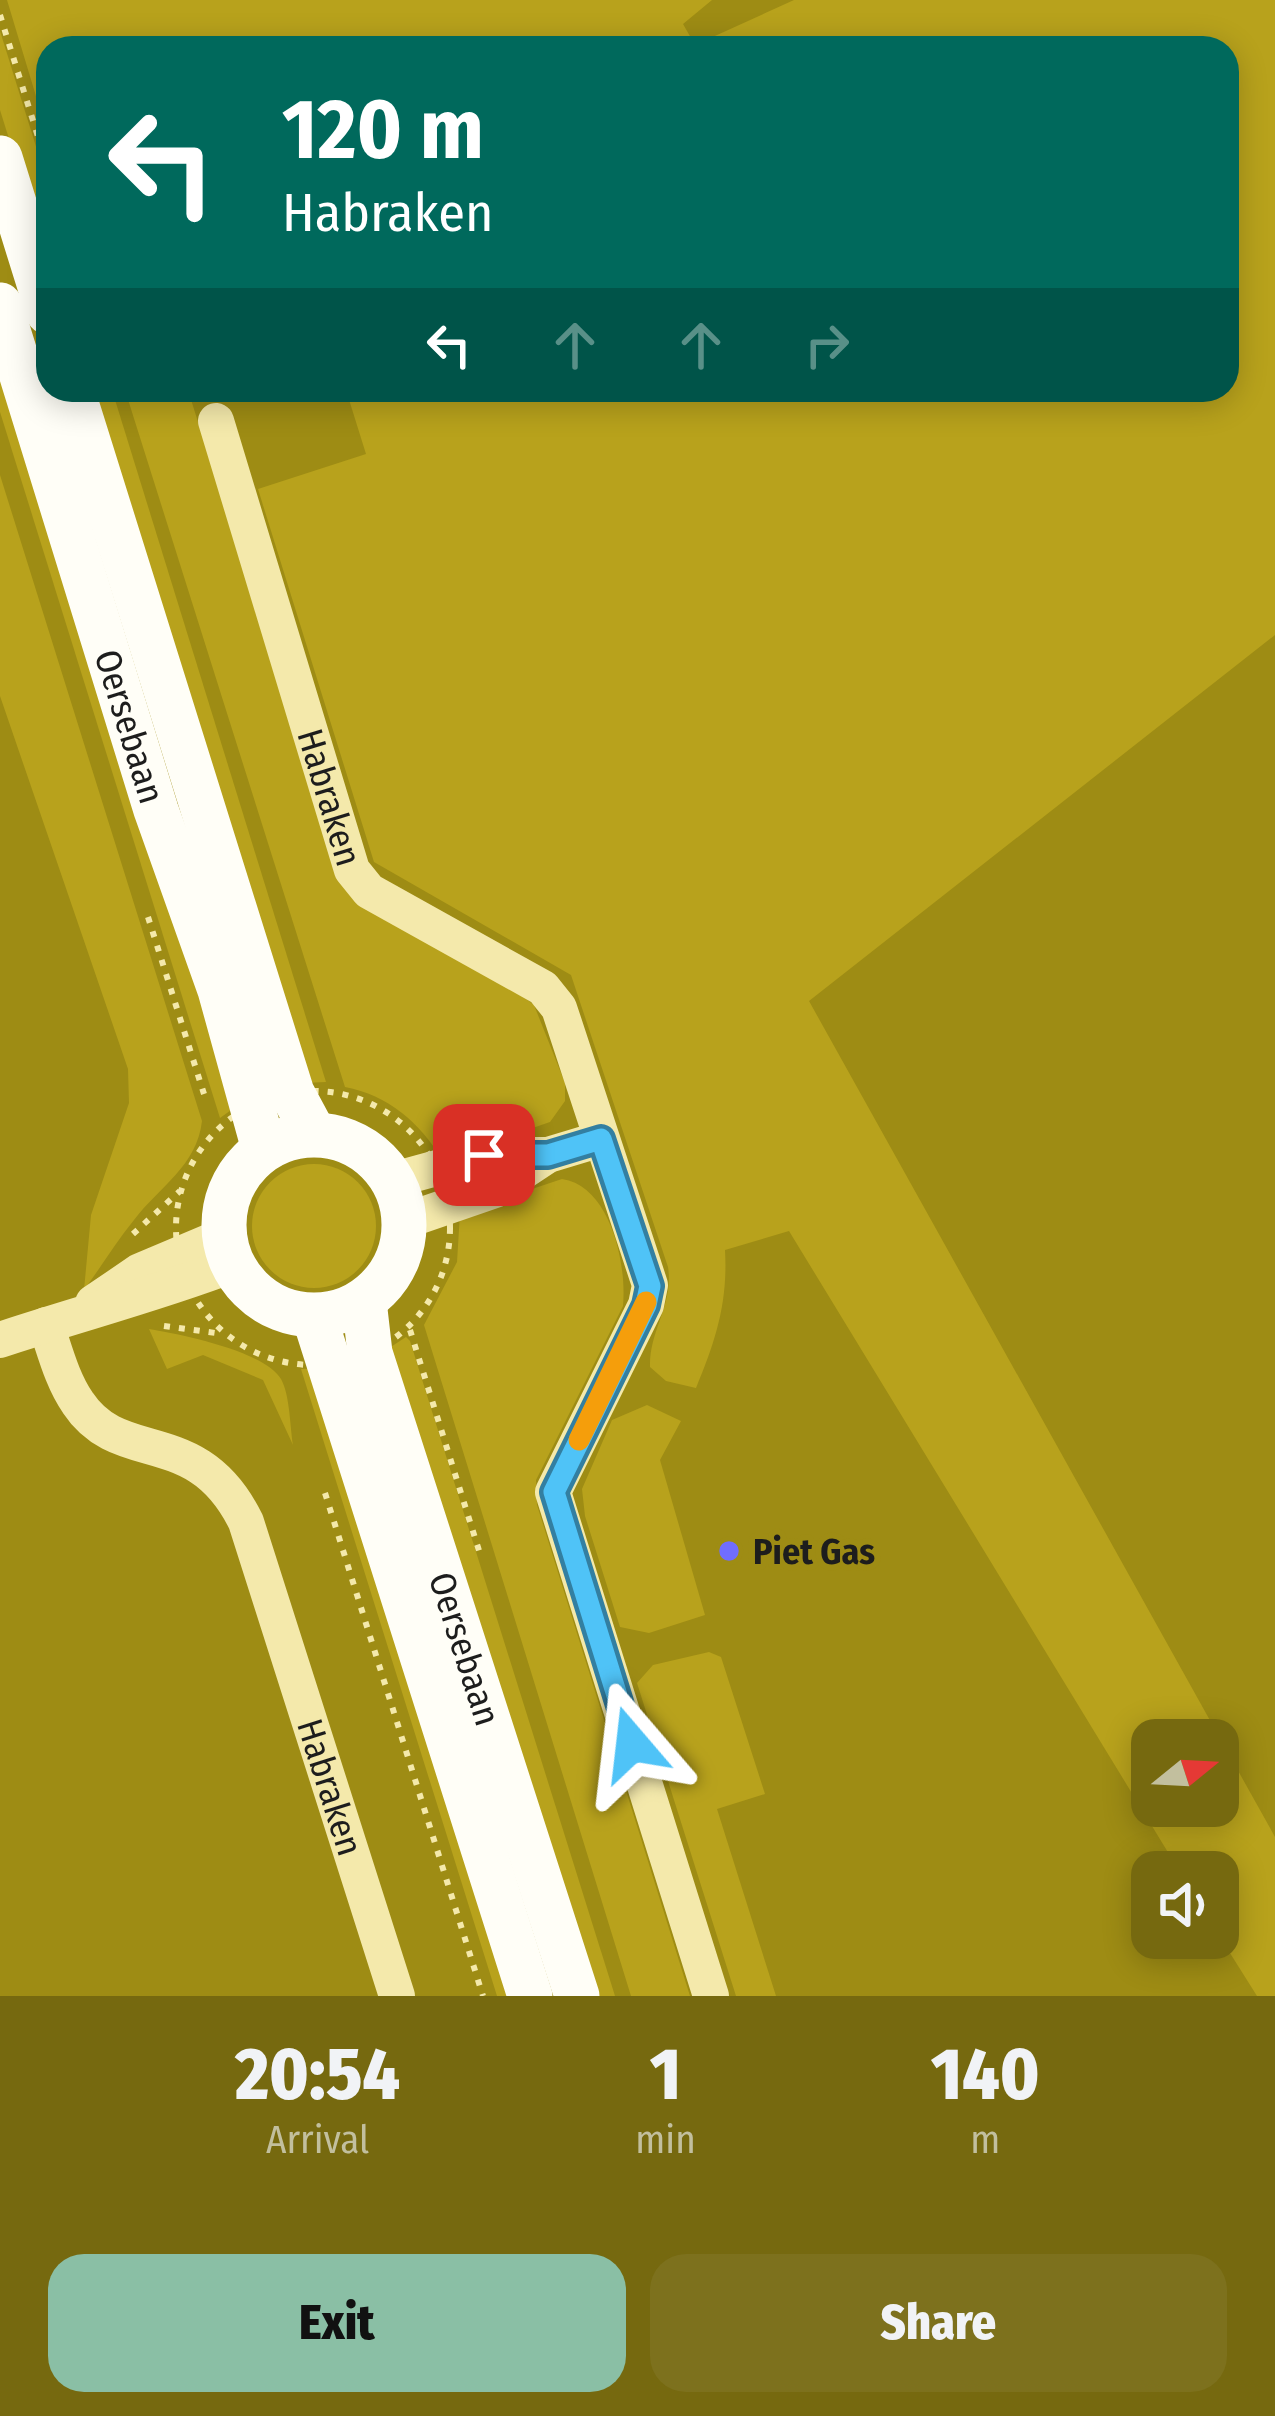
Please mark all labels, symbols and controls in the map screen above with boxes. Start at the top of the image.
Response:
text: 120 m [282,79,484,180]
icon: left [84,84,240,240]
text: Habraken [282,181,493,245]
icon: left [416,312,482,378]
icon: ahead [542,312,608,378]
icon: ahead [668,312,734,378]
icon: right [794,312,860,378]
street label: Oersebaan [85,644,174,809]
street label: Habraken [287,724,370,871]
pin [433,1104,535,1206]
icon: arrive [451,1122,517,1188]
place label: Piet Gas [753,1530,875,1574]
marker: Piet Gas [716,1538,742,1564]
street label: Oersebaan [419,1567,509,1731]
position arrow [569,1681,695,1807]
street label: Habraken [287,1714,372,1861]
north arrow [1131,1719,1239,1827]
map controls [1131,1719,1239,1959]
button: sound [1131,1851,1239,1959]
text: 20:54 [235,2032,400,2118]
text: 1 [650,2032,681,2118]
text: 140 [931,2032,1040,2118]
text: Arrival [266,2117,369,2163]
text: min [635,2117,696,2163]
text: m [970,2117,1000,2163]
button: Exit [48,2254,626,2392]
button: Share [650,2254,1227,2392]

